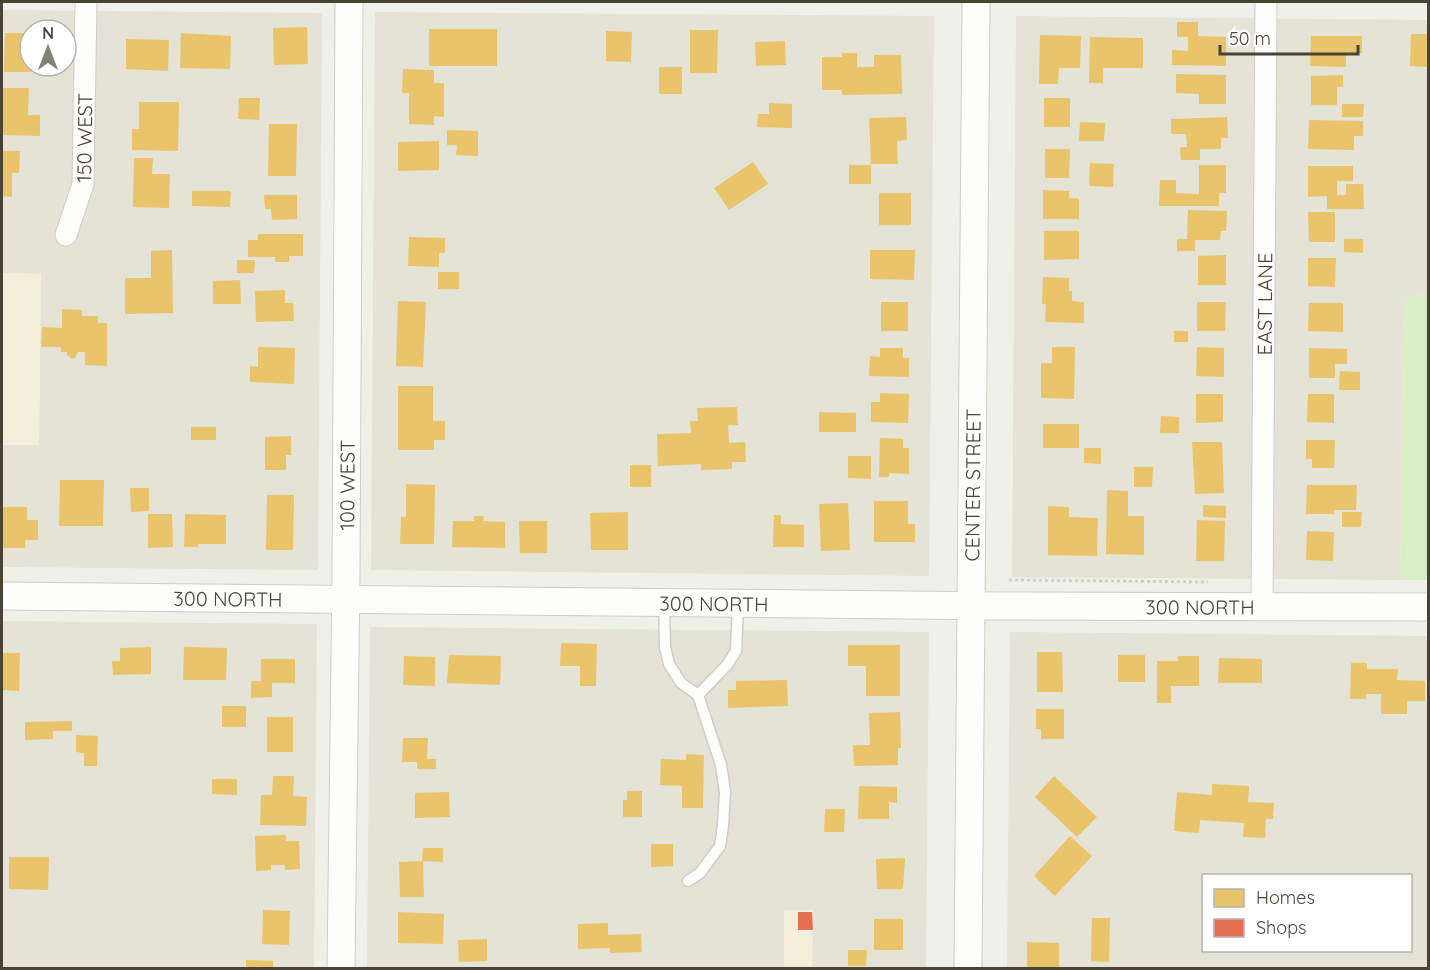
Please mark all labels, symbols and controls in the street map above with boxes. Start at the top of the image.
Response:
north arrow [18,18,78,78]
scale bar [1220,18,1358,56]
text: N [42,23,54,43]
text: 50 m [1229,27,1271,50]
street label: 150 WEST [71,93,97,183]
street label: EAST LANE [1251,253,1277,355]
street label: CENTER STREET [959,408,985,562]
street label: 100 WEST [334,440,359,530]
street label: 300 NORTH [173,585,283,611]
street label: 300 NORTH [659,590,769,616]
street label: 300 NORTH [1145,594,1255,619]
legend [1202,874,1412,952]
text: Homes [1256,886,1315,909]
text: Shops [1256,916,1307,939]

